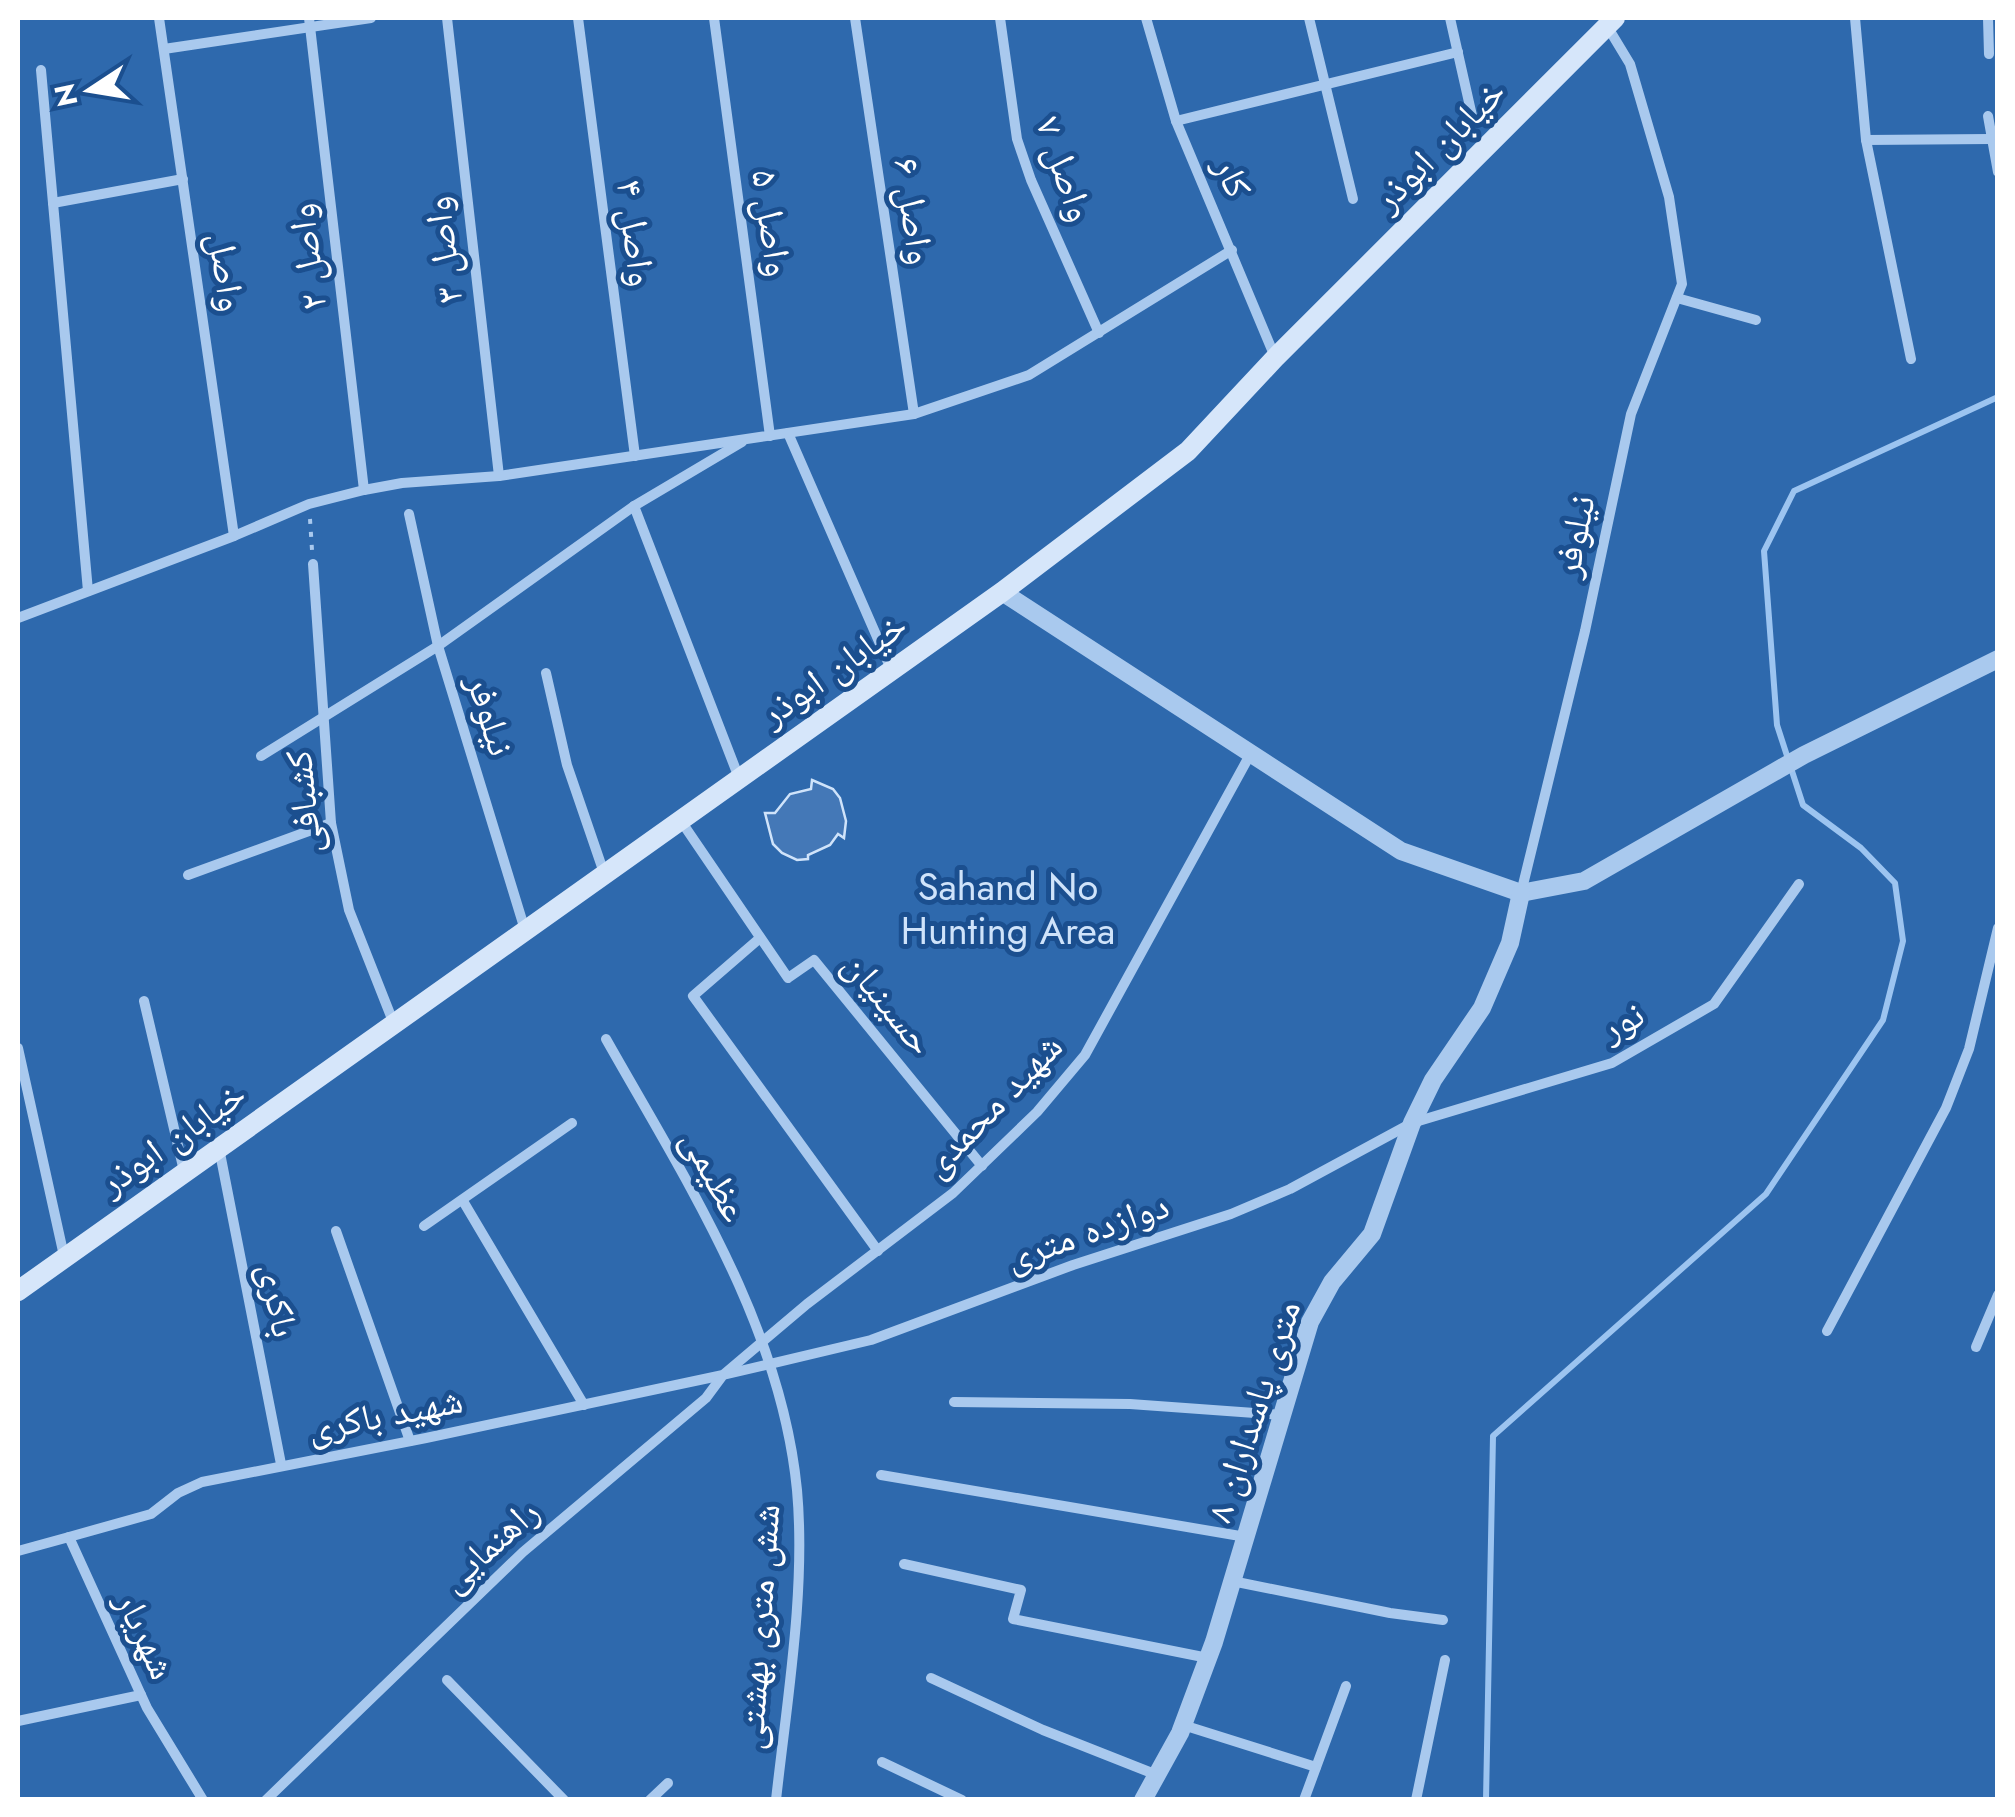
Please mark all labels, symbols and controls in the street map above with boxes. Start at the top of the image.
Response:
north arrow [40,40,140,140]
street label: خیابان ابوذر [1359,65,1518,225]
text: N [44,80,88,110]
street label: واصل ۷ [1022,109,1109,229]
street label: کار [1200,147,1267,206]
street label: واصل ۶ [880,154,949,268]
street label: واصل ۵ [738,166,807,280]
street label: واصل ۴ [603,176,670,290]
street label: واصل ۳ [409,193,476,307]
street label: واصل ۲ [273,200,340,314]
street label: واصل [195,229,260,315]
street label: نیلوفر [1538,490,1609,583]
street label: خیابان ابوذر [747,598,918,740]
street label: نیلوفر [453,666,530,762]
street label: کشبافی [270,747,335,857]
park label: Sahand No Hunting Area [901,859,1115,958]
street label: حسینیان [830,939,948,1067]
street label: نور [1589,986,1654,1055]
street label: شهید محمدی [909,1020,1075,1189]
street label: خیابان ابوذر [86,1067,257,1209]
street label: عظیمی [668,1118,763,1231]
street label: دوازده متری [998,1177,1176,1284]
street label: باکری [245,1258,314,1342]
street label: ۸ متری پاسداران [1191,1293,1314,1529]
street label: شهید باکری [302,1372,467,1456]
street label: راهنمایی [426,1485,551,1605]
street label: شش متری بهشتی [721,1502,794,1752]
street label: شهریار [102,1580,191,1688]

